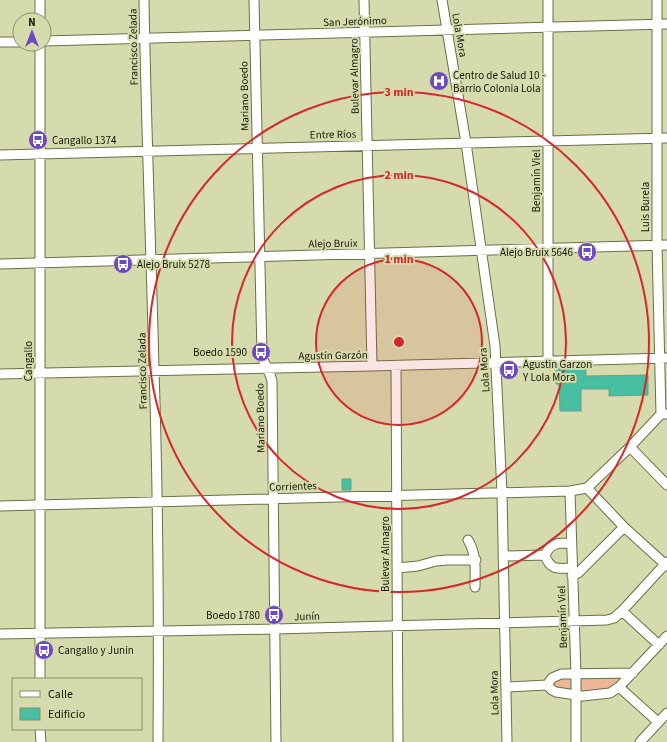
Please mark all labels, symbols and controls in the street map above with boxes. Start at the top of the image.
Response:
street label: Francisco Zelada [125,8,142,85]
north arrow [12,12,52,52]
street label: Lola Mora [448,12,471,58]
street label: San Jerónimo [323,13,387,30]
text: N [28,15,36,30]
street label: Bulevar Almagro [346,38,363,114]
street label: Mariano Boedo [236,61,253,131]
place label: Centro de Salud 10 - Barrio Colonia Lola [453,68,545,96]
hospital icon: Centro de Salud 10 - Barrio Colonia Lola [428,70,450,92]
text: 3 min [384,84,414,101]
street label: Entre Ríos [310,127,357,142]
bus stop icon: Cangallo 1374 [27,129,49,151]
place label: Cangallo 1374 [52,133,117,148]
street label: Benjamín Viel [529,149,544,212]
text: 2 min [384,167,414,184]
street label: Luis Burela [638,182,653,232]
street label: Alejo Bruix [308,236,358,251]
bus stop icon: Alejo Bruix 5646 [576,241,598,263]
place label: Alejo Bruix 5646 [500,245,574,260]
text: 1 min [384,251,414,268]
bus stop icon: Alejo Bruix 5278 [112,253,134,275]
place label: Alejo Bruix 5278 [137,257,211,272]
street label: Francisco Zelada [134,332,151,409]
centre of rings [392,335,406,349]
street label: Cangallo [21,341,36,381]
bus stop icon: Boedo 1590 [250,341,272,363]
place label: Boedo 1590 [193,345,247,360]
street label: Agustín Garzón [298,347,368,364]
street label: Lola Mora [475,347,494,393]
place label: Agustin Garzon Y Lola Mora [522,357,592,385]
bus stop icon: Agustin Garzon Y Lola Mora [498,359,520,381]
street label: Mariano Boedo [252,383,269,453]
street label: Corrientes [269,478,317,495]
street label: Bulevar Almagro [378,516,393,592]
street label: Benjamín Viel [554,585,571,649]
bus stop icon: Boedo 1780 [263,604,285,626]
place label: Boedo 1780 [206,608,260,623]
street label: Junín [294,609,320,624]
bus stop icon: Cangallo y Junin [33,639,55,661]
place label: Cangallo y Junin [58,643,134,658]
street label: Lola Mora [487,670,502,716]
legend [12,678,142,730]
text: Calle [48,686,73,703]
text: Edificio [48,706,85,723]

